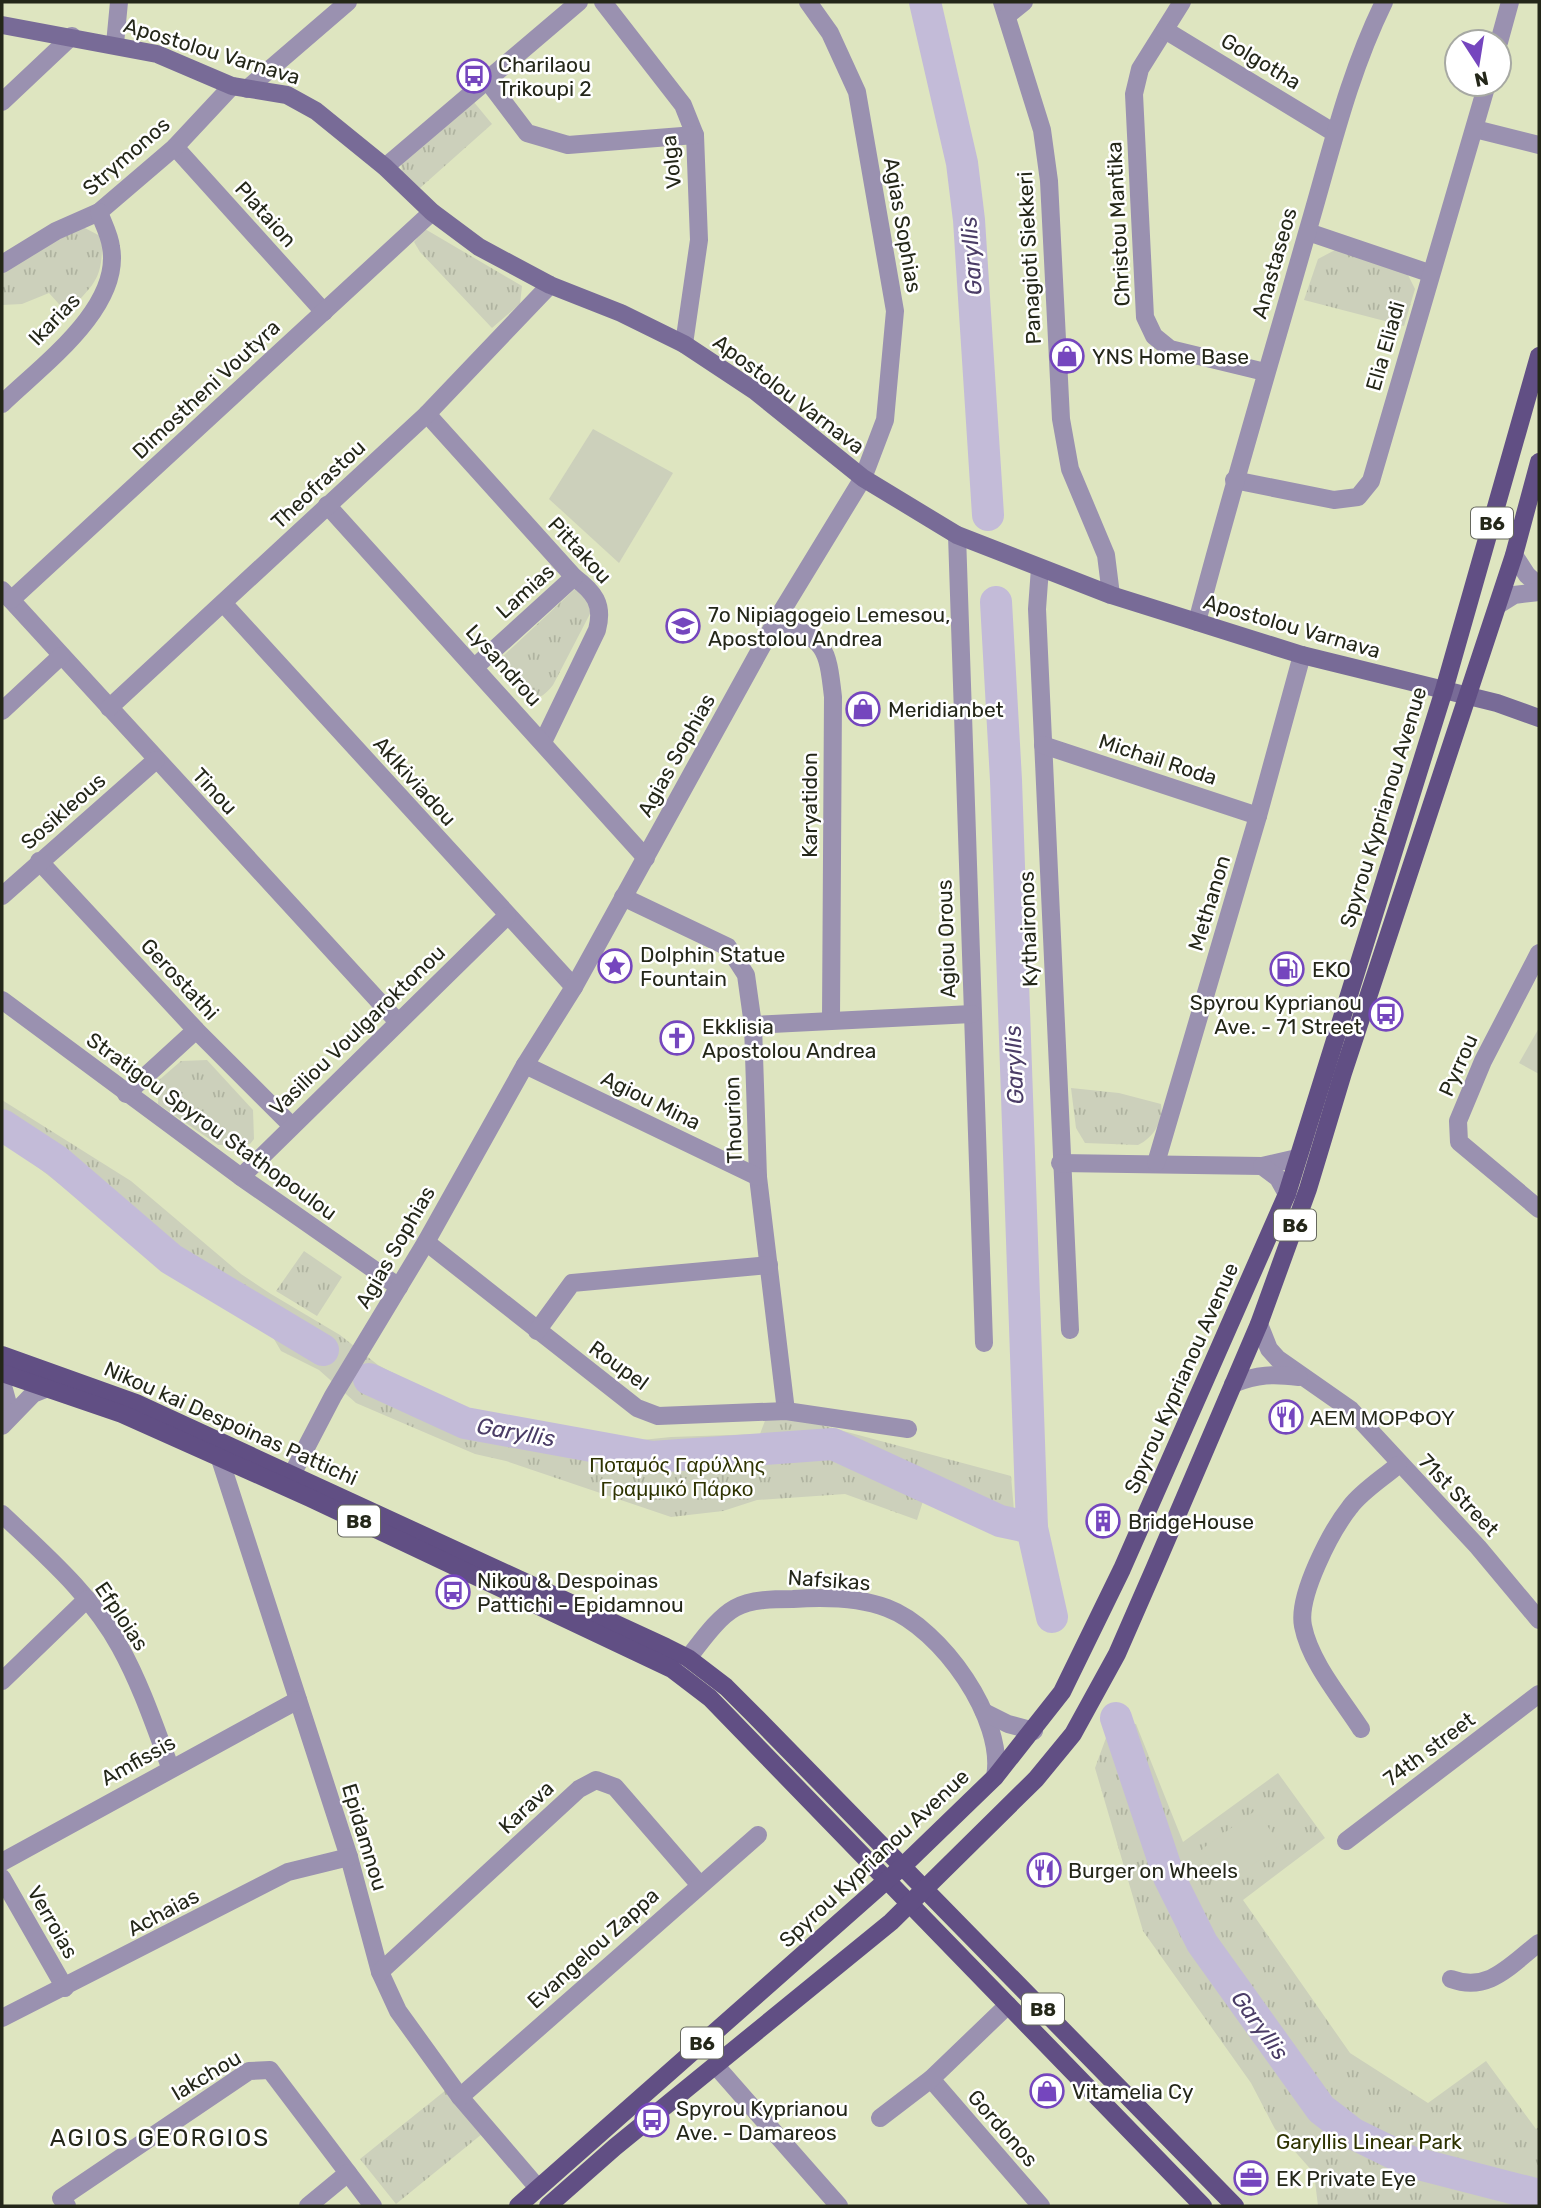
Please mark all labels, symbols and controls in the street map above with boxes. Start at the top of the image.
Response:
street label: Apostolou Varnava [121,12,303,90]
street label: Golgotha [1217,27,1305,95]
north arrow [1443,28,1513,98]
place label: Charilaou Trikoupi 2 [498,52,592,101]
bus stop icon: Charilaou Trikoupi 2 [455,57,493,95]
text: N [1472,66,1491,92]
street label: Strymonos [77,111,175,201]
street label: Volga [656,134,686,190]
street label: Christou Mantika [1101,141,1135,307]
street label: Agias Sophias [879,155,927,295]
street label: Panagioti Siekkeri [1012,171,1046,345]
street label: Plataion [230,176,302,252]
street label: Anastaseos [1246,205,1302,321]
water label: Garyllis [954,215,988,297]
street label: Ikarias [23,288,85,350]
street label: Elia Eliadi [1360,298,1410,394]
street label: Dimostheni Voutyra [127,314,285,464]
street label: Apostolou Varnava [708,329,870,459]
shop icon: YNS Home Base [1048,337,1086,375]
place label: YNS Home Base [1092,344,1249,369]
street label: Theofrastou [266,434,370,534]
road number: B6 [1471,508,1513,538]
street label: Pittakou [543,512,617,588]
street label: Lamias [491,558,559,624]
street label: Apostolou Varnava [1201,589,1383,663]
place label: 7o Nipiagogeio Lemesou, Apostolou Andrea [708,602,950,651]
school or university icon: 7o Nipiagogeio Lemesou, Apostolou Andrea [664,607,702,645]
street label: Lysandrou [461,619,547,711]
street label: Spyrou Kyprianou Avenue [1334,684,1432,930]
street label: Agias Sophias [632,689,720,821]
shop icon: Meridianbet [844,690,882,728]
place label: Meridianbet [888,697,1004,722]
street label: Michail Roda [1096,728,1220,790]
street label: Aklkiviadou [368,731,462,831]
street label: Karyatidon [797,752,822,858]
street label: Tinou [187,763,243,819]
street label: Sosikleous [16,767,110,855]
street label: Methanon [1183,852,1235,954]
street label: Kythaironos [1013,871,1043,987]
street label: Agiou Orous [931,879,961,999]
street label: Gerostathi [136,933,224,1025]
street label: Vasiliou Voulgaroktonou [264,940,450,1120]
place label: Dolphin Statue Fountain [640,942,785,991]
place icon: Dolphin Statue Fountain [596,947,634,985]
fuel station icon: EKO [1268,950,1306,988]
place label: EKO [1312,957,1351,982]
place label: Spyrou Kyprianou Ave. - 71 Street [1190,990,1362,1039]
bus stop icon: Spyrou Kyprianou Ave. - 71 Street [1367,995,1405,1033]
place label: Ekklisia Apostolou Andrea [702,1014,876,1063]
church icon: Ekklisia Apostolou Andrea [658,1019,696,1057]
water label: Garyllis [999,1025,1029,1105]
street label: Stratigou Spyrou Stathopoulou [82,1027,342,1225]
street label: Pyrrou [1433,1030,1483,1100]
street label: Agiou Mina [597,1065,705,1135]
street label: Thourion [719,1076,747,1164]
street label: Agias Sophias [350,1182,440,1312]
road number: B6 [1274,1210,1316,1240]
street label: Spyrou Kyprianou Avenue [1119,1259,1243,1497]
street label: Roupel [584,1335,654,1395]
street label: Nikou kai Despoinas Pattichi [100,1356,362,1490]
restaurant icon: ΑΕΜ ΜΟΡΦΟΥ [1267,1398,1305,1436]
place label: ΑΕΜ ΜΟΡΦΟΥ [1310,1405,1455,1430]
water label: Garyllis [475,1411,558,1453]
street label: 71st Street [1414,1449,1504,1541]
park label: Ποταμός Γαρύλλης Γραμμικό Πάρκο [589,1452,765,1501]
building icon: BridgeHouse [1084,1502,1122,1540]
road number: B8 [338,1506,380,1536]
place label: BridgeHouse [1128,1509,1254,1534]
street label: Nafsikas [787,1565,871,1595]
place label: Nikou & Despoinas Pattichi - Epidamnou [477,1568,684,1617]
bus stop icon: Nikou & Despoinas Pattichi - Epidamnou [434,1573,472,1611]
street label: Efploias [90,1577,154,1655]
street label: 74th street [1379,1707,1479,1791]
street label: Amfissis [96,1729,180,1791]
street label: Spyrou Kyprianou Avenue [774,1764,974,1952]
street label: Karava [493,1775,559,1839]
street label: Epidamnou [337,1781,393,1893]
restaurant icon: Burger on Wheels [1025,1851,1063,1889]
place label: Burger on Wheels [1068,1858,1238,1883]
street label: Verroias [22,1881,84,1963]
street label: Evangelou Zappa [522,1882,664,2014]
street label: Achaias [123,1883,203,1941]
water label: Garyllis [1225,1985,1295,2065]
road number: B8 [1022,1994,1064,2024]
road number: B6 [681,2027,723,2058]
street label: Iakchou [167,2045,245,2105]
shop icon: Vitamelia Cy [1028,2072,1066,2110]
place label: Vitamelia Cy [1072,2079,1194,2104]
street label: Gordonos [963,2084,1043,2172]
place label: Spyrou Kyprianou Ave. - Damareos [676,2096,848,2145]
bus stop icon: Spyrou Kyprianou Ave. - Damareos [633,2101,671,2139]
district label: AGIOS GEORGIOS [50,2124,270,2152]
park label: Garyllis Linear Park [1276,2129,1462,2154]
office icon: EK Private Eye [1232,2159,1270,2197]
place label: EK Private Eye [1276,2166,1416,2191]

